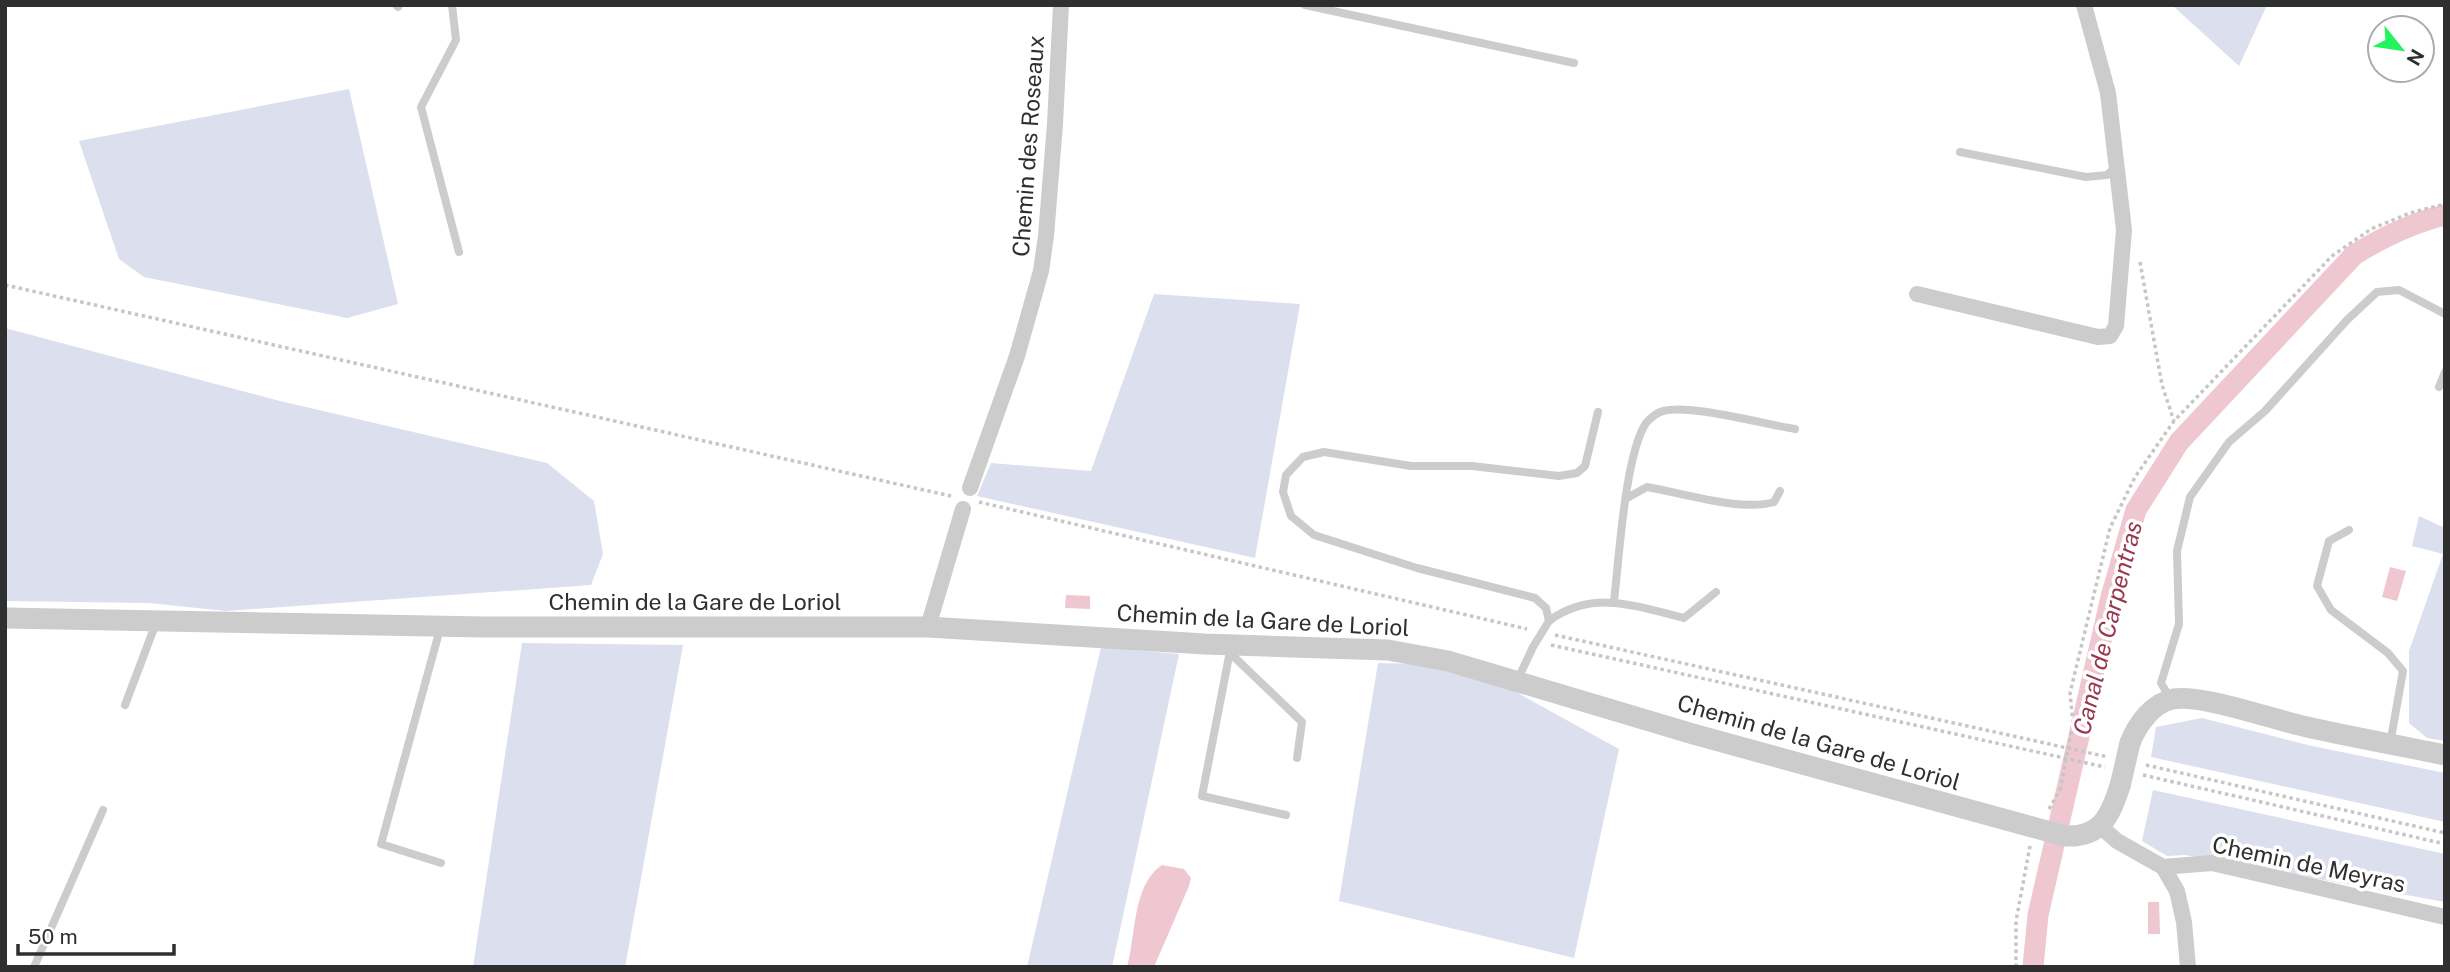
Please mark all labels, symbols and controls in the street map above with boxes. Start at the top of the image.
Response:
north arrow [2366,14,2436,84]
street label: Chemin des Roseaux [1007,34,1049,258]
text: N [2402,46,2429,69]
water label: Canal de Carpentras [2067,518,2147,738]
street label: Chemin de la Gare de Loriol [548,588,842,615]
street label: Chemin de la Gare de Loriol [1116,599,1410,641]
street label: Chemin de la Gare de Loriol [1674,689,1964,795]
street label: Chemin de Meyras [2210,830,2408,898]
scale bar [18,912,173,956]
text: 50 m [28,924,78,949]

